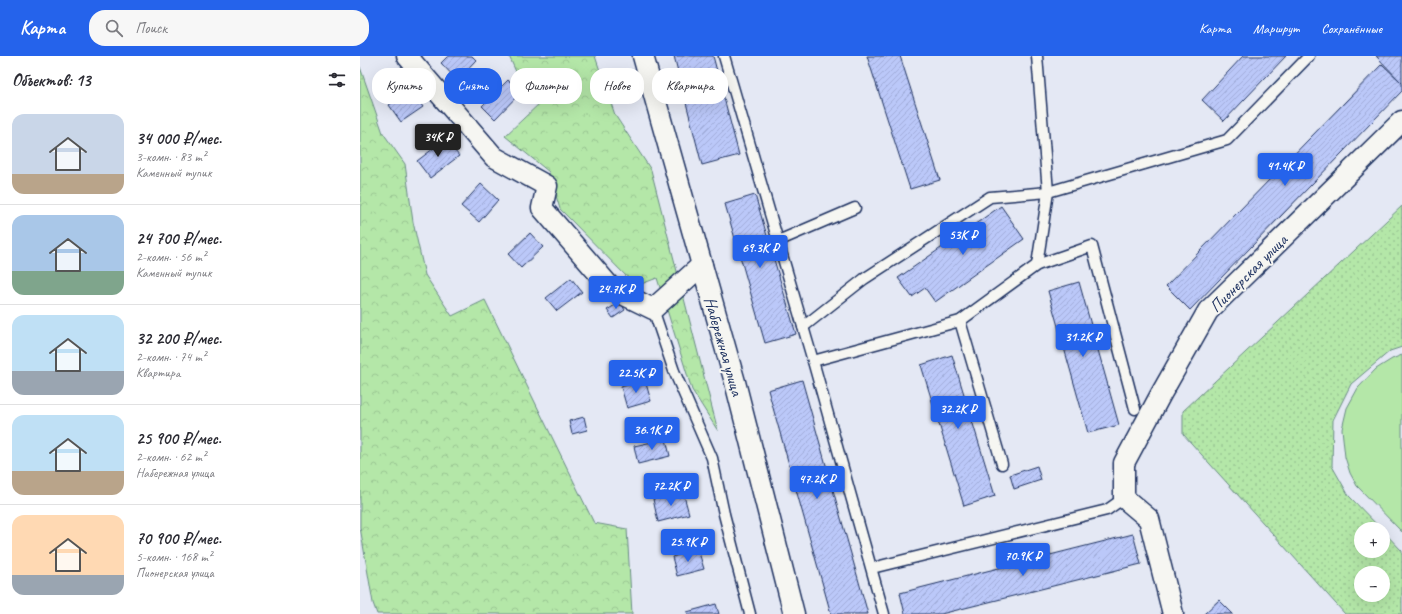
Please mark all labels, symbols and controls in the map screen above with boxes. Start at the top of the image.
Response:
search box [89,10,369,46]
text: Карта [20,16,65,40]
icon: search [103,17,125,39]
text: Поиск [135,19,167,38]
text: Карта [1199,20,1231,37]
text: Маршрут [1253,20,1299,37]
text: Сохранённые [1321,20,1382,37]
chip: Купить [372,68,436,104]
chip: Снять [444,68,502,104]
chip: Фильтры [510,68,582,104]
chip: Новое [590,68,644,104]
chip: Квартира [652,68,728,104]
icon: filters [326,69,348,91]
text: Объектов: 13 [12,70,91,91]
pin: 34K ₽ [410,124,466,158]
text: 34 000 ₽/мес. [136,128,222,149]
text: 34K ₽ [424,129,452,145]
icon: home [44,130,92,178]
text: 3-комн. · 83 m² [136,149,206,165]
pin: 41.4K ₽ [1248,153,1322,187]
text: 41.4K ₽ [1267,158,1303,174]
text: Каменный тупик [136,165,212,181]
pin: 53K ₽ [935,222,991,256]
text: 53K ₽ [949,227,977,243]
text: 24 700 ₽/мес. [136,228,222,249]
street label: Пионерская улица [1205,229,1293,317]
icon: home [44,231,92,279]
pin: 69.3K ₽ [723,235,797,269]
text: 69.3K ₽ [742,240,778,256]
text: 2-комн. · 56 m² [136,249,206,265]
text: Каменный тупик [136,265,212,281]
pin: 24.7K ₽ [579,276,653,310]
text: 24.7K ₽ [598,281,634,297]
street label: Набережная улица [699,294,748,399]
pin: 31.2K ₽ [1046,324,1120,358]
text: 32 200 ₽/мес. [136,328,222,349]
text: 31.2K ₽ [1065,329,1101,345]
icon: home [44,331,92,379]
text: 2-комн. · 74 m² [136,349,206,365]
pin: 22.5K ₽ [599,360,673,394]
text: Квартира [136,365,180,381]
text: 22.5K ₽ [618,365,654,381]
pin: 32.2K ₽ [921,396,995,430]
text: 32.2K ₽ [940,401,976,417]
pin: 36.1K ₽ [615,417,689,451]
text: 36.1K ₽ [634,422,670,438]
text: 25 900 ₽/мес. [136,428,221,449]
icon: home [44,431,92,479]
text: 2-комн. · 62 m² [136,449,206,465]
text: Набережная улица [136,465,214,481]
pin: 47.2K ₽ [780,466,854,500]
text: 47.2K ₽ [799,471,835,487]
pin: 72.2K ₽ [634,473,708,507]
text: 72.2K ₽ [653,478,689,494]
map controls [1354,522,1390,602]
button: + [1354,522,1390,558]
text: 70 900 ₽/мес. [136,528,221,549]
pin: 25.9K ₽ [651,529,725,563]
icon: home [44,531,92,579]
text: 25.9K ₽ [670,534,706,550]
pin: 70.9K ₽ [986,543,1060,577]
text: 70.9K ₽ [1005,548,1041,564]
text: 5-комн. · 168 m² [136,549,212,565]
text: Пионерская улица [136,565,214,581]
button: − [1354,566,1390,602]

